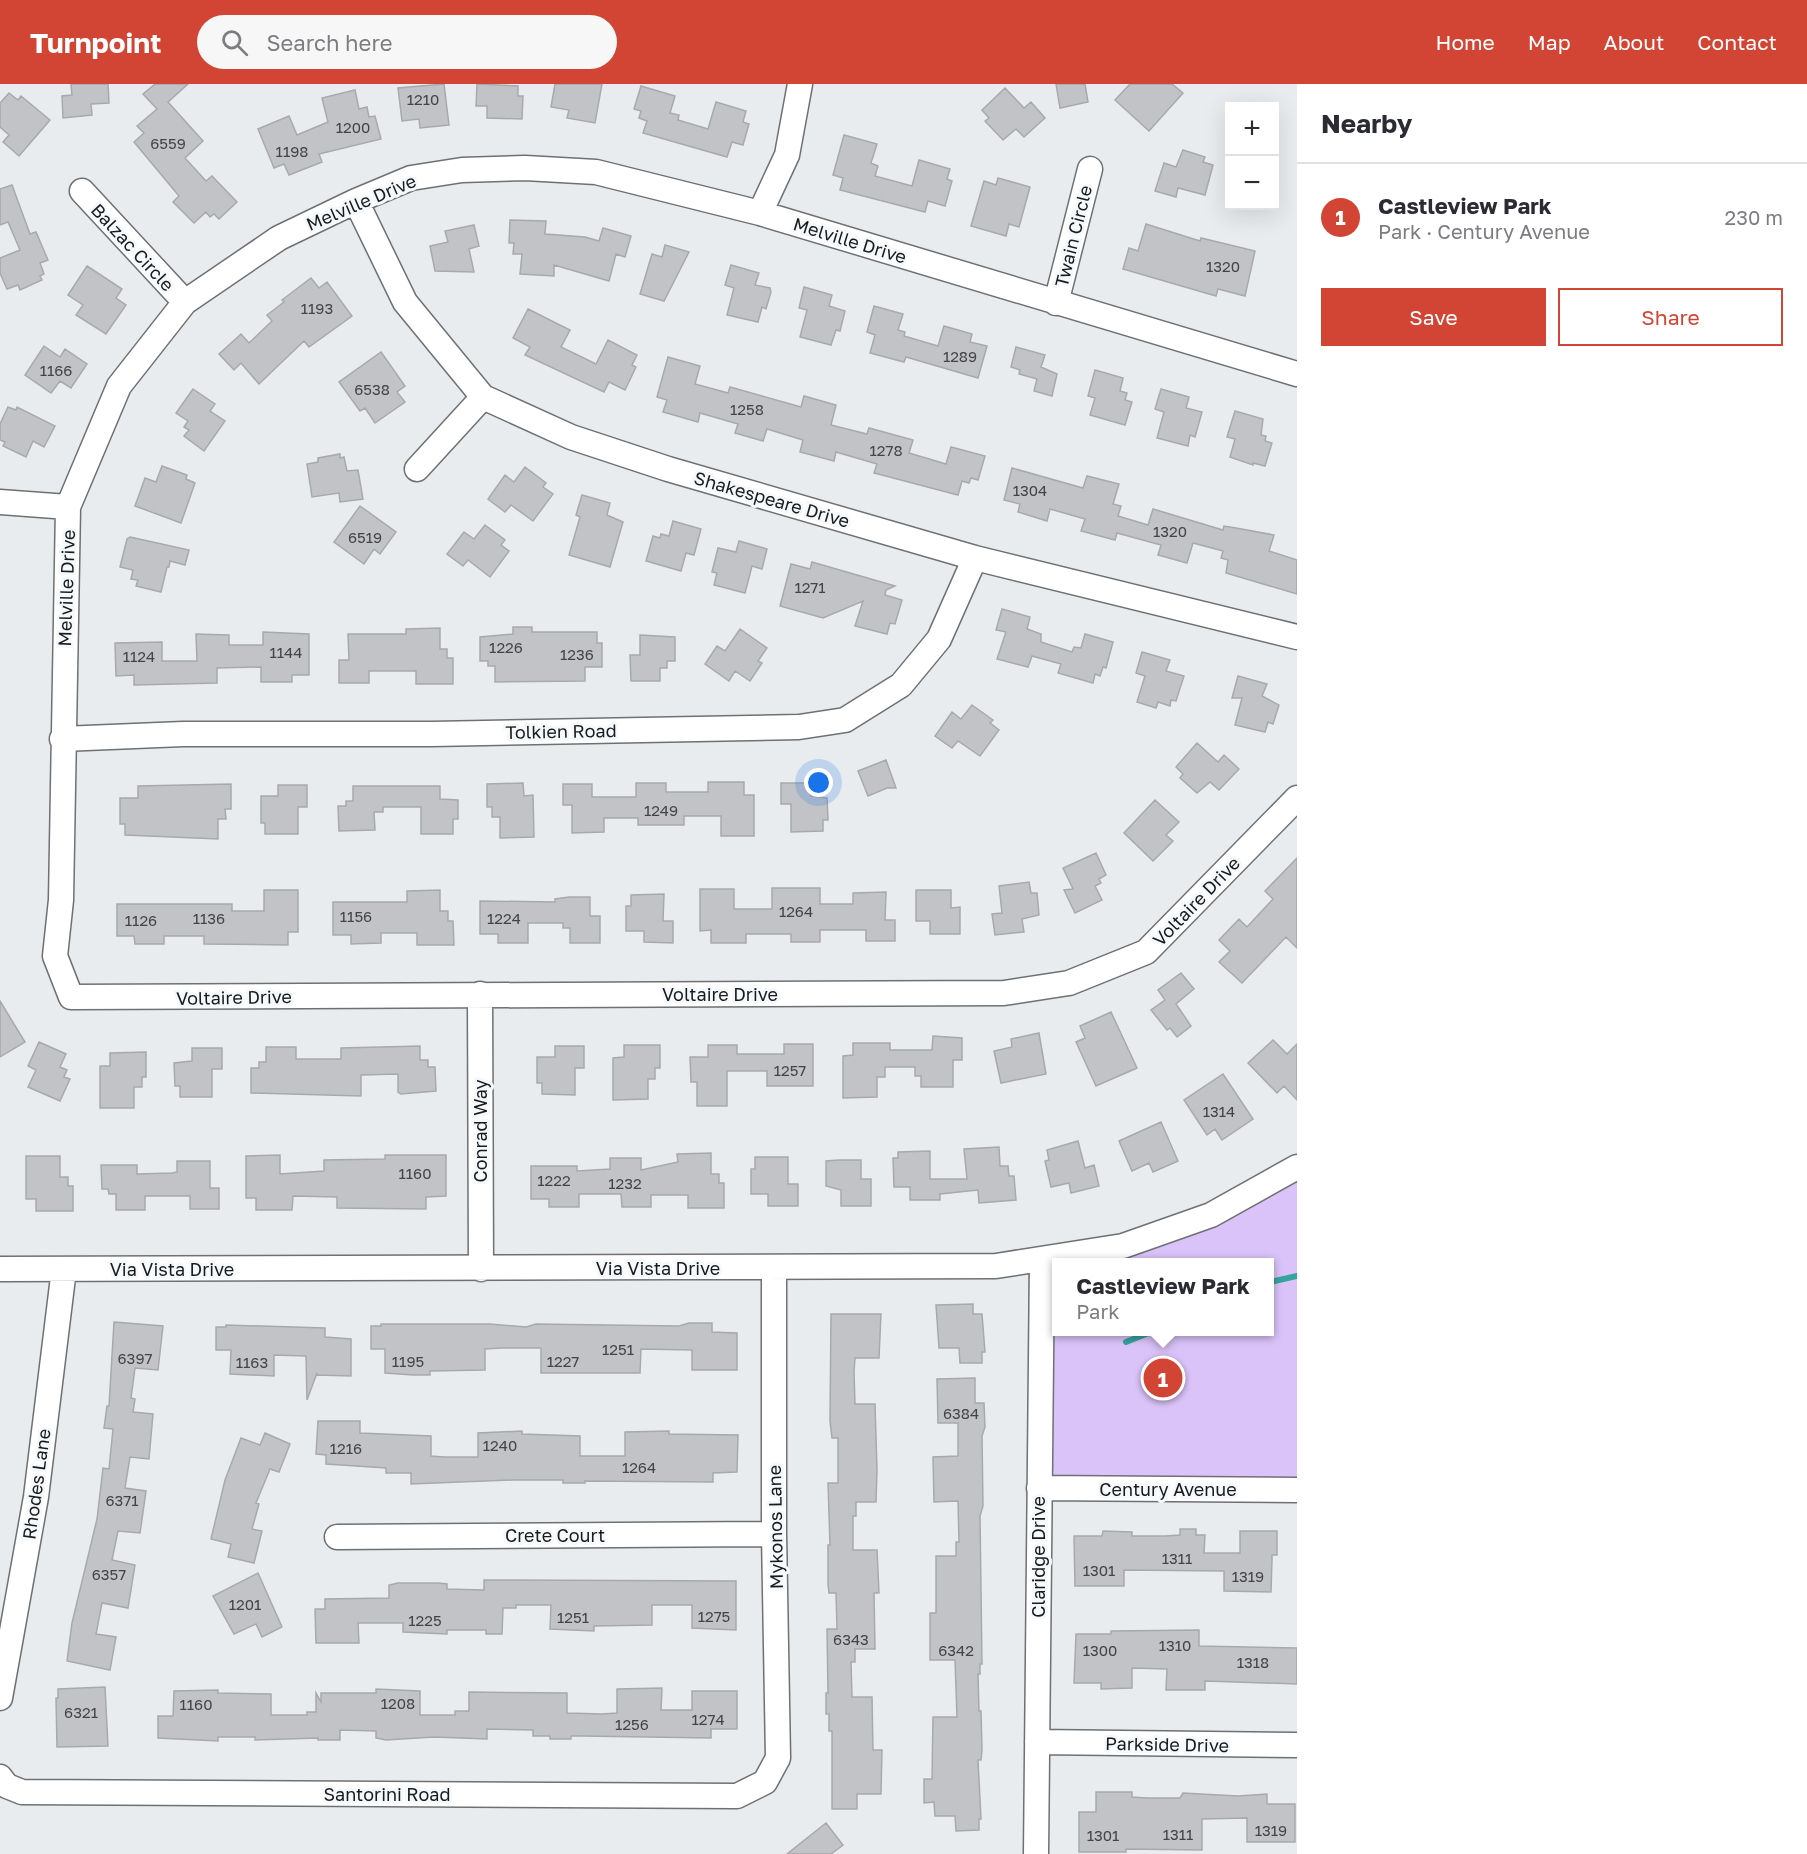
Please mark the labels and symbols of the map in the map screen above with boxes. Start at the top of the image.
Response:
house number: 1210 [407,90,439,108]
house number: 1200 [336,118,370,136]
house number: 6559 [150,134,186,152]
house number: 1198 [276,142,308,160]
street label: Melville Drive [303,169,419,235]
street label: Twain Circle [1050,183,1096,289]
street label: Balzac Circle [87,199,179,295]
street label: Melville Drive [791,212,909,268]
house number: 1320 [1206,257,1240,275]
house number: 1193 [301,299,333,317]
house number: 1289 [943,347,977,365]
house number: 1166 [40,361,72,379]
house number: 6538 [354,380,390,398]
house number: 1258 [730,400,764,418]
house number: 1278 [869,441,903,459]
street label: Shakespeare Drive [692,466,852,532]
house number: 1304 [1013,481,1047,499]
house number: 1320 [1153,522,1187,540]
house number: 6519 [348,528,382,546]
street label: Melville Drive [53,529,79,647]
house number: 1271 [794,578,826,596]
house number: 1226 [489,638,523,656]
house number: 1144 [270,643,302,661]
house number: 1236 [560,645,594,663]
house number: 1124 [123,647,155,665]
street label: Tolkien Road [505,719,617,743]
your location [804,768,833,797]
house number: 1249 [644,801,678,819]
street label: Voltaire Drive [1148,852,1244,950]
house number: 1264 [779,902,813,920]
house number: 1156 [340,907,372,925]
house number: 1136 [193,909,225,927]
house number: 1224 [487,909,521,927]
house number: 1126 [125,911,157,929]
street label: Voltaire Drive [662,983,778,1005]
street label: Voltaire Drive [176,985,292,1009]
house number: 1257 [774,1061,806,1079]
street label: Conrad Way [469,1079,491,1183]
house number: 1314 [1203,1102,1235,1120]
house number: 1160 [399,1164,431,1182]
house number: 1222 [537,1171,571,1189]
house number: 1232 [608,1174,642,1192]
street label: Via Vista Drive [596,1257,720,1279]
street label: Via Vista Drive [110,1258,234,1280]
house number: 1251 [602,1340,634,1358]
house number: 6397 [118,1349,152,1367]
house number: 1195 [392,1352,424,1370]
house number: 1227 [547,1352,579,1370]
house number: 1163 [236,1353,268,1371]
pin: 1 [1144,1356,1182,1400]
house number: 6384 [943,1404,979,1422]
street label: Rhodes Lane [17,1427,55,1541]
house number: 1240 [483,1436,517,1454]
house number: 1216 [330,1439,362,1457]
house number: 1264 [622,1458,656,1476]
street label: Mykonos Lane [763,1465,787,1589]
street label: Century Avenue [1099,1478,1237,1500]
house number: 6371 [105,1491,139,1509]
street label: Claridge Drive [1027,1496,1049,1618]
street label: Crete Court [505,1524,605,1546]
house number: 1311 [1162,1549,1192,1567]
house number: 1301 [1083,1561,1115,1579]
house number: 6357 [92,1565,126,1583]
house number: 1319 [1232,1567,1264,1585]
house number: 1201 [229,1595,261,1613]
house number: 1275 [698,1607,730,1625]
house number: 1251 [557,1608,589,1626]
house number: 1225 [408,1611,442,1629]
house number: 6343 [833,1630,869,1648]
house number: 1310 [1159,1636,1191,1654]
house number: 6342 [938,1641,974,1659]
house number: 1300 [1083,1641,1117,1659]
house number: 1318 [1237,1653,1269,1671]
house number: 1208 [381,1694,415,1712]
house number: 1160 [180,1695,212,1713]
house number: 6321 [64,1703,98,1721]
house number: 1274 [691,1710,725,1728]
house number: 1256 [615,1715,649,1733]
street label: Parkside Drive [1105,1732,1229,1756]
street label: Santorini Road [324,1783,450,1805]
house number: 1319 [1255,1821,1287,1839]
house number: 1311 [1163,1825,1193,1843]
house number: 1301 [1087,1826,1119,1844]

